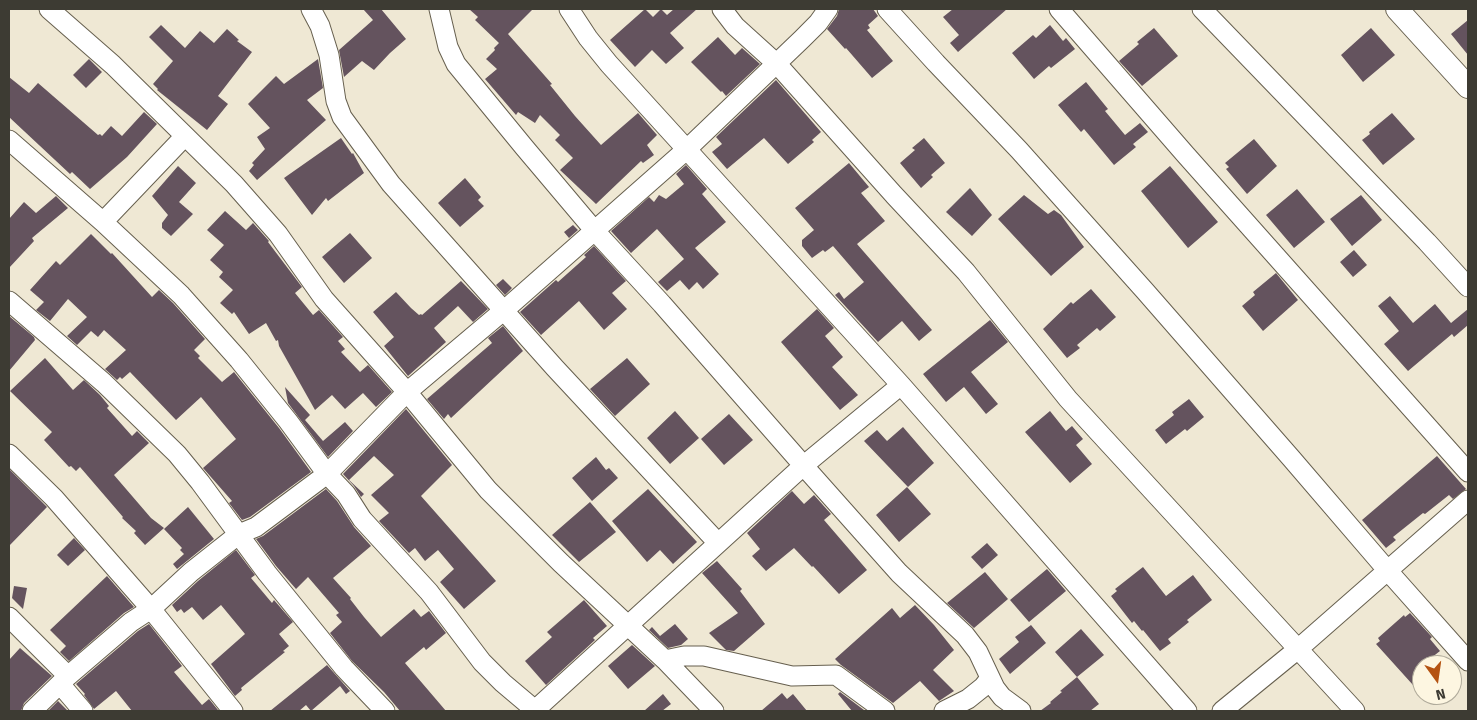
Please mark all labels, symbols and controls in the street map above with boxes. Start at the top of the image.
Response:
north arrow [1412,655,1462,705]
text: N [1434,685,1447,703]

